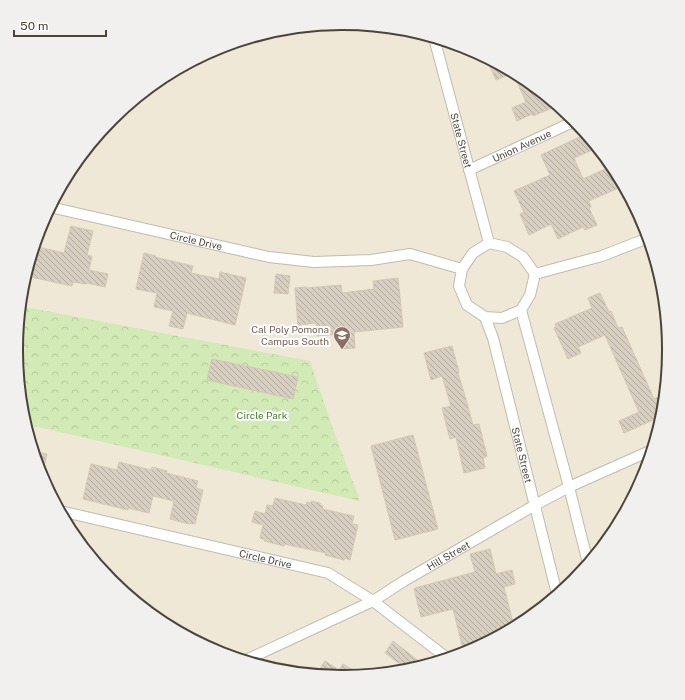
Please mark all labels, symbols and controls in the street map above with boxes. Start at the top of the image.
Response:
scale bar [14,12,106,38]
text: 50 m [20,19,48,33]
street label: State Street [448,111,475,169]
street label: Union Avenue [490,127,553,164]
street label: Circle Drive [169,229,224,252]
place label: Cal Poly Pomona Campus South [251,323,329,347]
school or university icon: Cal Poly Pomona Campus South [332,325,352,350]
park label: Circle Park [237,409,288,421]
street label: State Street [510,426,535,484]
street label: Hill Street [424,538,472,573]
street label: Circle Drive [238,547,293,571]

